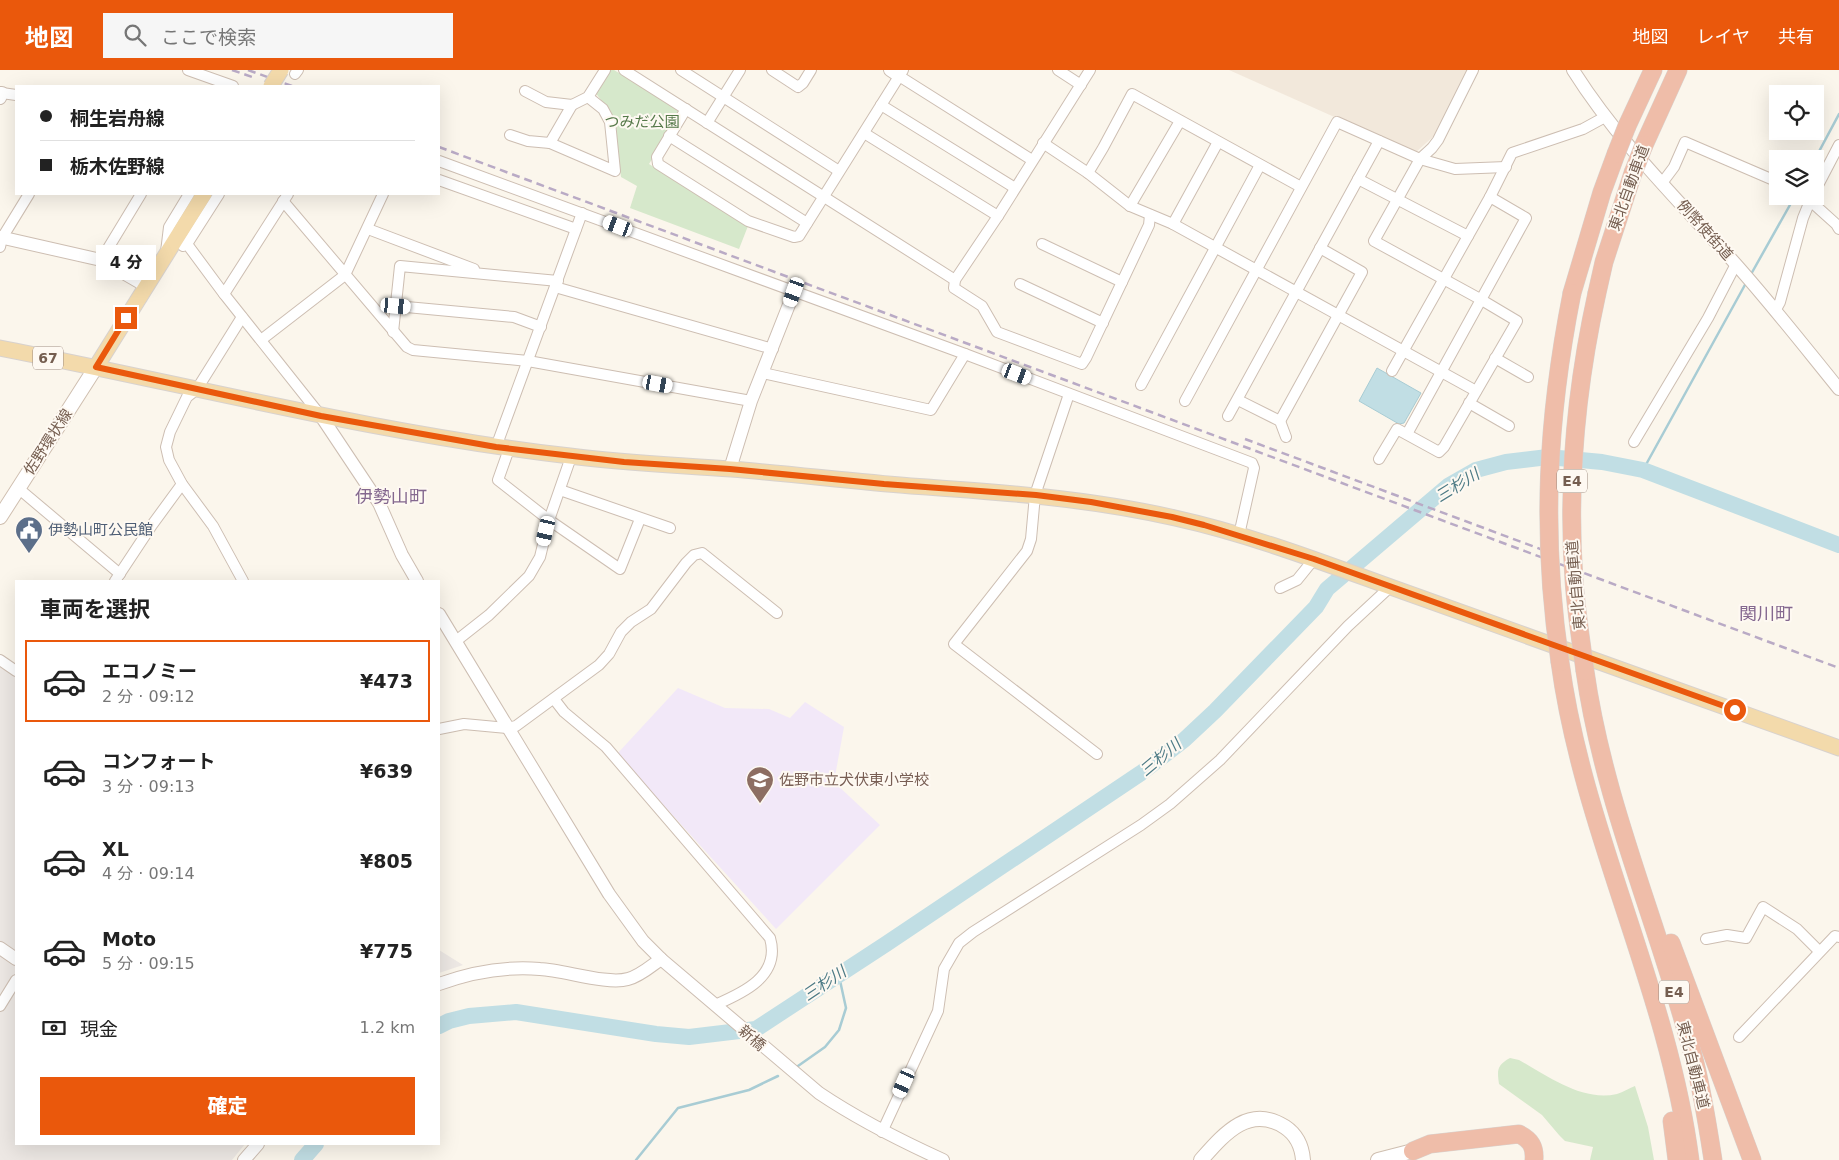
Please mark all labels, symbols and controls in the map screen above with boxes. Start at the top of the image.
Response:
search box [103,13,453,58]
icon: search [121,21,149,49]
text: 地図 [25,24,73,52]
text: ここで検索 [161,26,256,48]
text: 地図 [1633,26,1669,47]
text: レイヤ [1697,26,1750,47]
text: 共有 [1778,26,1814,47]
map controls [1769,85,1824,205]
button: locate [1769,85,1824,140]
text: 桐生岩舟線 [70,107,165,129]
park label: つみだ公園 [604,113,680,131]
street label: 東北自動車道 [1605,143,1653,233]
button: layers [1769,150,1824,205]
text: 栃木佐野線 [70,155,165,177]
street label: 例幣使街道 [1673,196,1737,264]
car [601,214,634,238]
callout: 4 分 [96,246,156,280]
text: 4 分 [110,253,142,272]
car [781,275,806,309]
car [380,297,411,315]
route end [115,307,137,329]
road number: 67 [33,346,63,370]
car [1000,362,1033,386]
car [641,374,674,394]
street label: 佐野環状線 [20,406,76,478]
water label: 三杉川 [1432,464,1484,506]
road number: E4 [1557,470,1587,492]
district label: 伊勢山町 [355,486,427,507]
public building icon: 伊勢山町公民館 [14,515,44,554]
car [535,515,556,547]
place label: 伊勢山町公民館 [48,521,153,539]
street label: 東北自動車道 [1563,539,1589,631]
text: 車両を選択 [40,597,150,622]
district label: 関川町 [1739,603,1793,624]
icon: car [42,659,87,704]
text: エコノミー [102,660,197,682]
text: ¥473 [360,670,413,692]
text: 2 分 · 09:12 [102,687,195,706]
route start [1724,699,1746,721]
water label: 三杉川 [1136,733,1186,780]
icon: car [42,749,87,794]
text: コンフォート [102,750,215,772]
text: ¥639 [360,760,413,782]
school or university icon: 佐野市立犬伏東小学校 [745,765,775,804]
place label: 佐野市立犬伏東小学校 [779,771,929,789]
text: 3 分 · 09:13 [102,777,195,796]
text: XL [102,838,129,860]
icon: car [42,839,87,884]
text: ¥805 [360,850,413,872]
text: 4 分 · 09:14 [102,864,195,883]
text: Moto [102,928,156,950]
icon: car [42,929,87,974]
text: ¥775 [360,940,413,962]
text: 5 分 · 09:15 [102,954,195,973]
water label: 三杉川 [799,961,851,1005]
road number: E4 [1659,980,1689,1004]
icon: cash [40,1014,68,1042]
text: 現金 [80,1018,118,1040]
text: 1.2 km [360,1018,415,1037]
street label: 東北自動車道 [1673,1019,1713,1111]
street label: 新橋 [735,1021,769,1055]
car [891,1066,916,1100]
button: 確定 [40,1077,415,1135]

